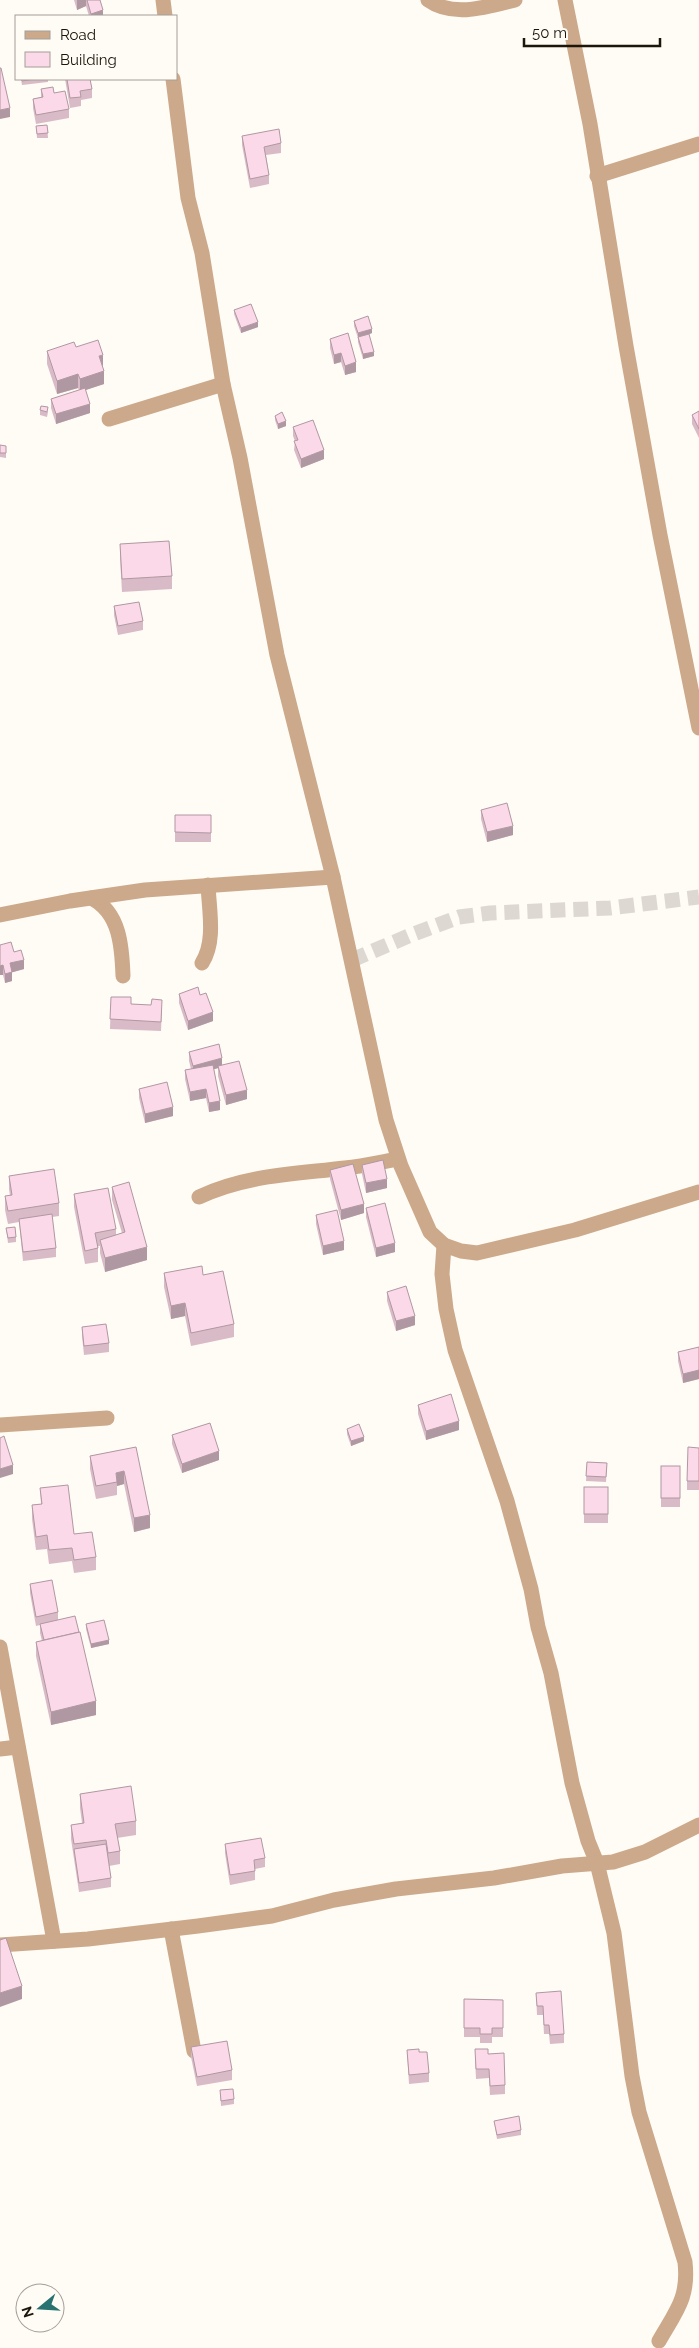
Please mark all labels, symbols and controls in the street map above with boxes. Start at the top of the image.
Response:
legend [15,15,178,80]
scale bar [524,15,660,47]
text: 50 m [532,24,567,42]
text: Road [60,26,96,44]
text: Building [60,51,117,69]
north arrow [15,2283,65,2333]
text: N [18,2304,37,2320]

